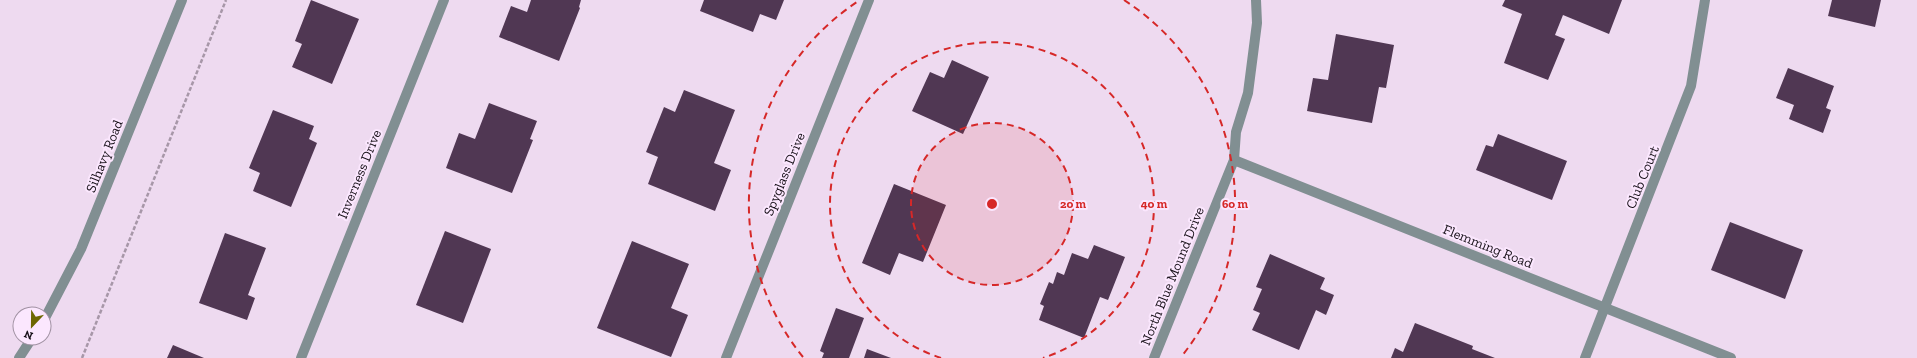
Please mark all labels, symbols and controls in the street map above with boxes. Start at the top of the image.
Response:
street label: Silhavy Road [82,117,127,195]
street label: Inverness Drive [334,127,385,221]
street label: Spyglass Drive [760,130,809,218]
street label: Club Court [1622,142,1663,211]
centre of rings [985,197,999,211]
text: 20 m [1060,197,1087,211]
text: 40 m [1141,197,1168,211]
text: 60 m [1222,197,1249,211]
street label: North Blue Mound Drive [1137,204,1208,348]
street label: Flemming Road [1441,221,1535,272]
north arrow [12,306,52,346]
text: N [22,327,35,342]

